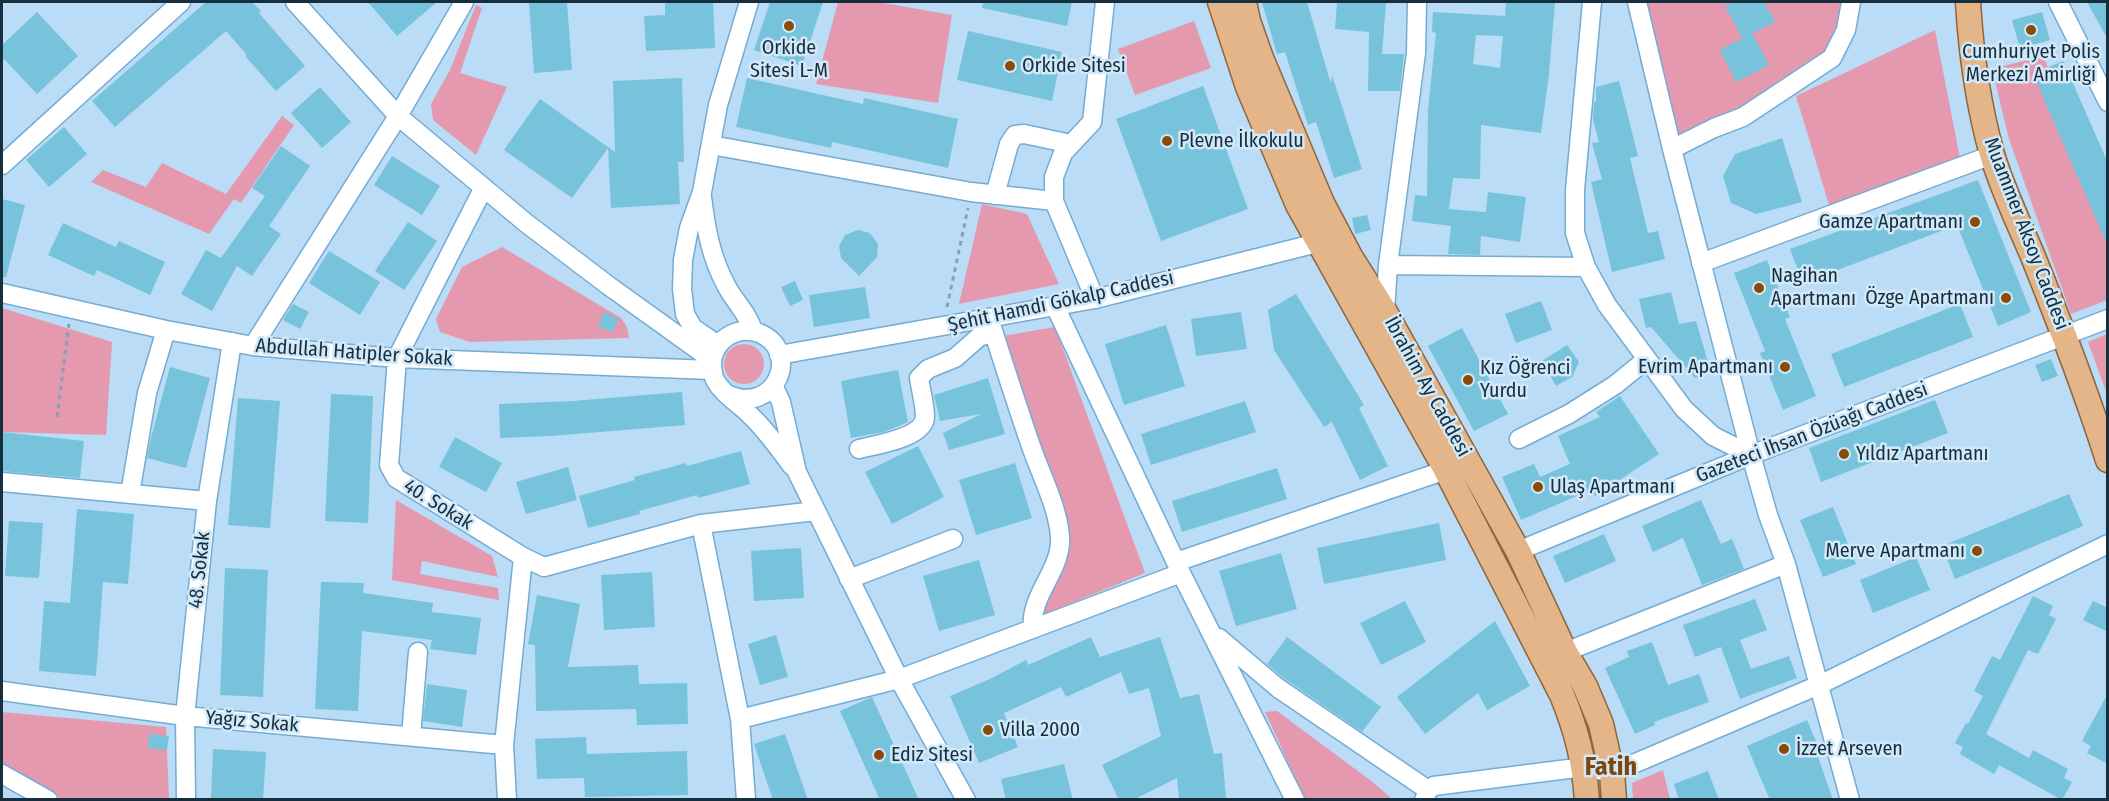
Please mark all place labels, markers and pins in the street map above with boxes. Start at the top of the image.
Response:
marker: Orkide Sitesi L-M [782,19,796,33]
marker: Cumhuriyet Polis Merkezi Amirliği [2024,23,2038,37]
place label: Orkide Sitesi L-M [750,36,828,83]
place label: Cumhuriyet Polis Merkezi Amirliği [1962,40,2100,87]
place label: Orkide Sitesi [1022,54,1126,78]
marker: Orkide Sitesi [1003,59,1017,73]
place label: Plevne İlkokulu [1179,129,1304,153]
marker: Plevne İlkokulu [1160,134,1174,148]
place label: Gamze Apartmanı [1819,210,1963,234]
marker: Gamze Apartmanı [1968,215,1982,229]
place label: Nagihan Apartmanı [1771,264,1856,311]
marker: Nagihan Apartmanı [1752,281,1766,295]
place label: Özge Apartmanı [1865,286,1994,310]
marker: Özge Apartmanı [1999,291,2013,305]
place label: Evrim Apartmanı [1638,355,1773,379]
place label: Kız Öğrenci Yurdu [1480,356,1571,403]
marker: Evrim Apartmanı [1778,360,1792,374]
marker: Kız Öğrenci Yurdu [1461,373,1475,387]
place label: Yıldız Apartmanı [1856,442,1989,466]
marker: Yıldız Apartmanı [1837,447,1851,461]
place label: Ulaş Apartmanı [1550,475,1675,499]
marker: Ulaş Apartmanı [1531,480,1545,494]
place label: Merve Apartmanı [1825,539,1965,563]
marker: Merve Apartmanı [1970,544,1984,558]
place label: Villa 2000 [1000,718,1080,742]
marker: Villa 2000 [981,723,995,737]
place label: İzzet Arseven [1796,737,1903,761]
marker: İzzet Arseven [1777,742,1791,756]
place label: Ediz Sitesi [891,743,973,767]
marker: Ediz Sitesi [872,748,886,762]

